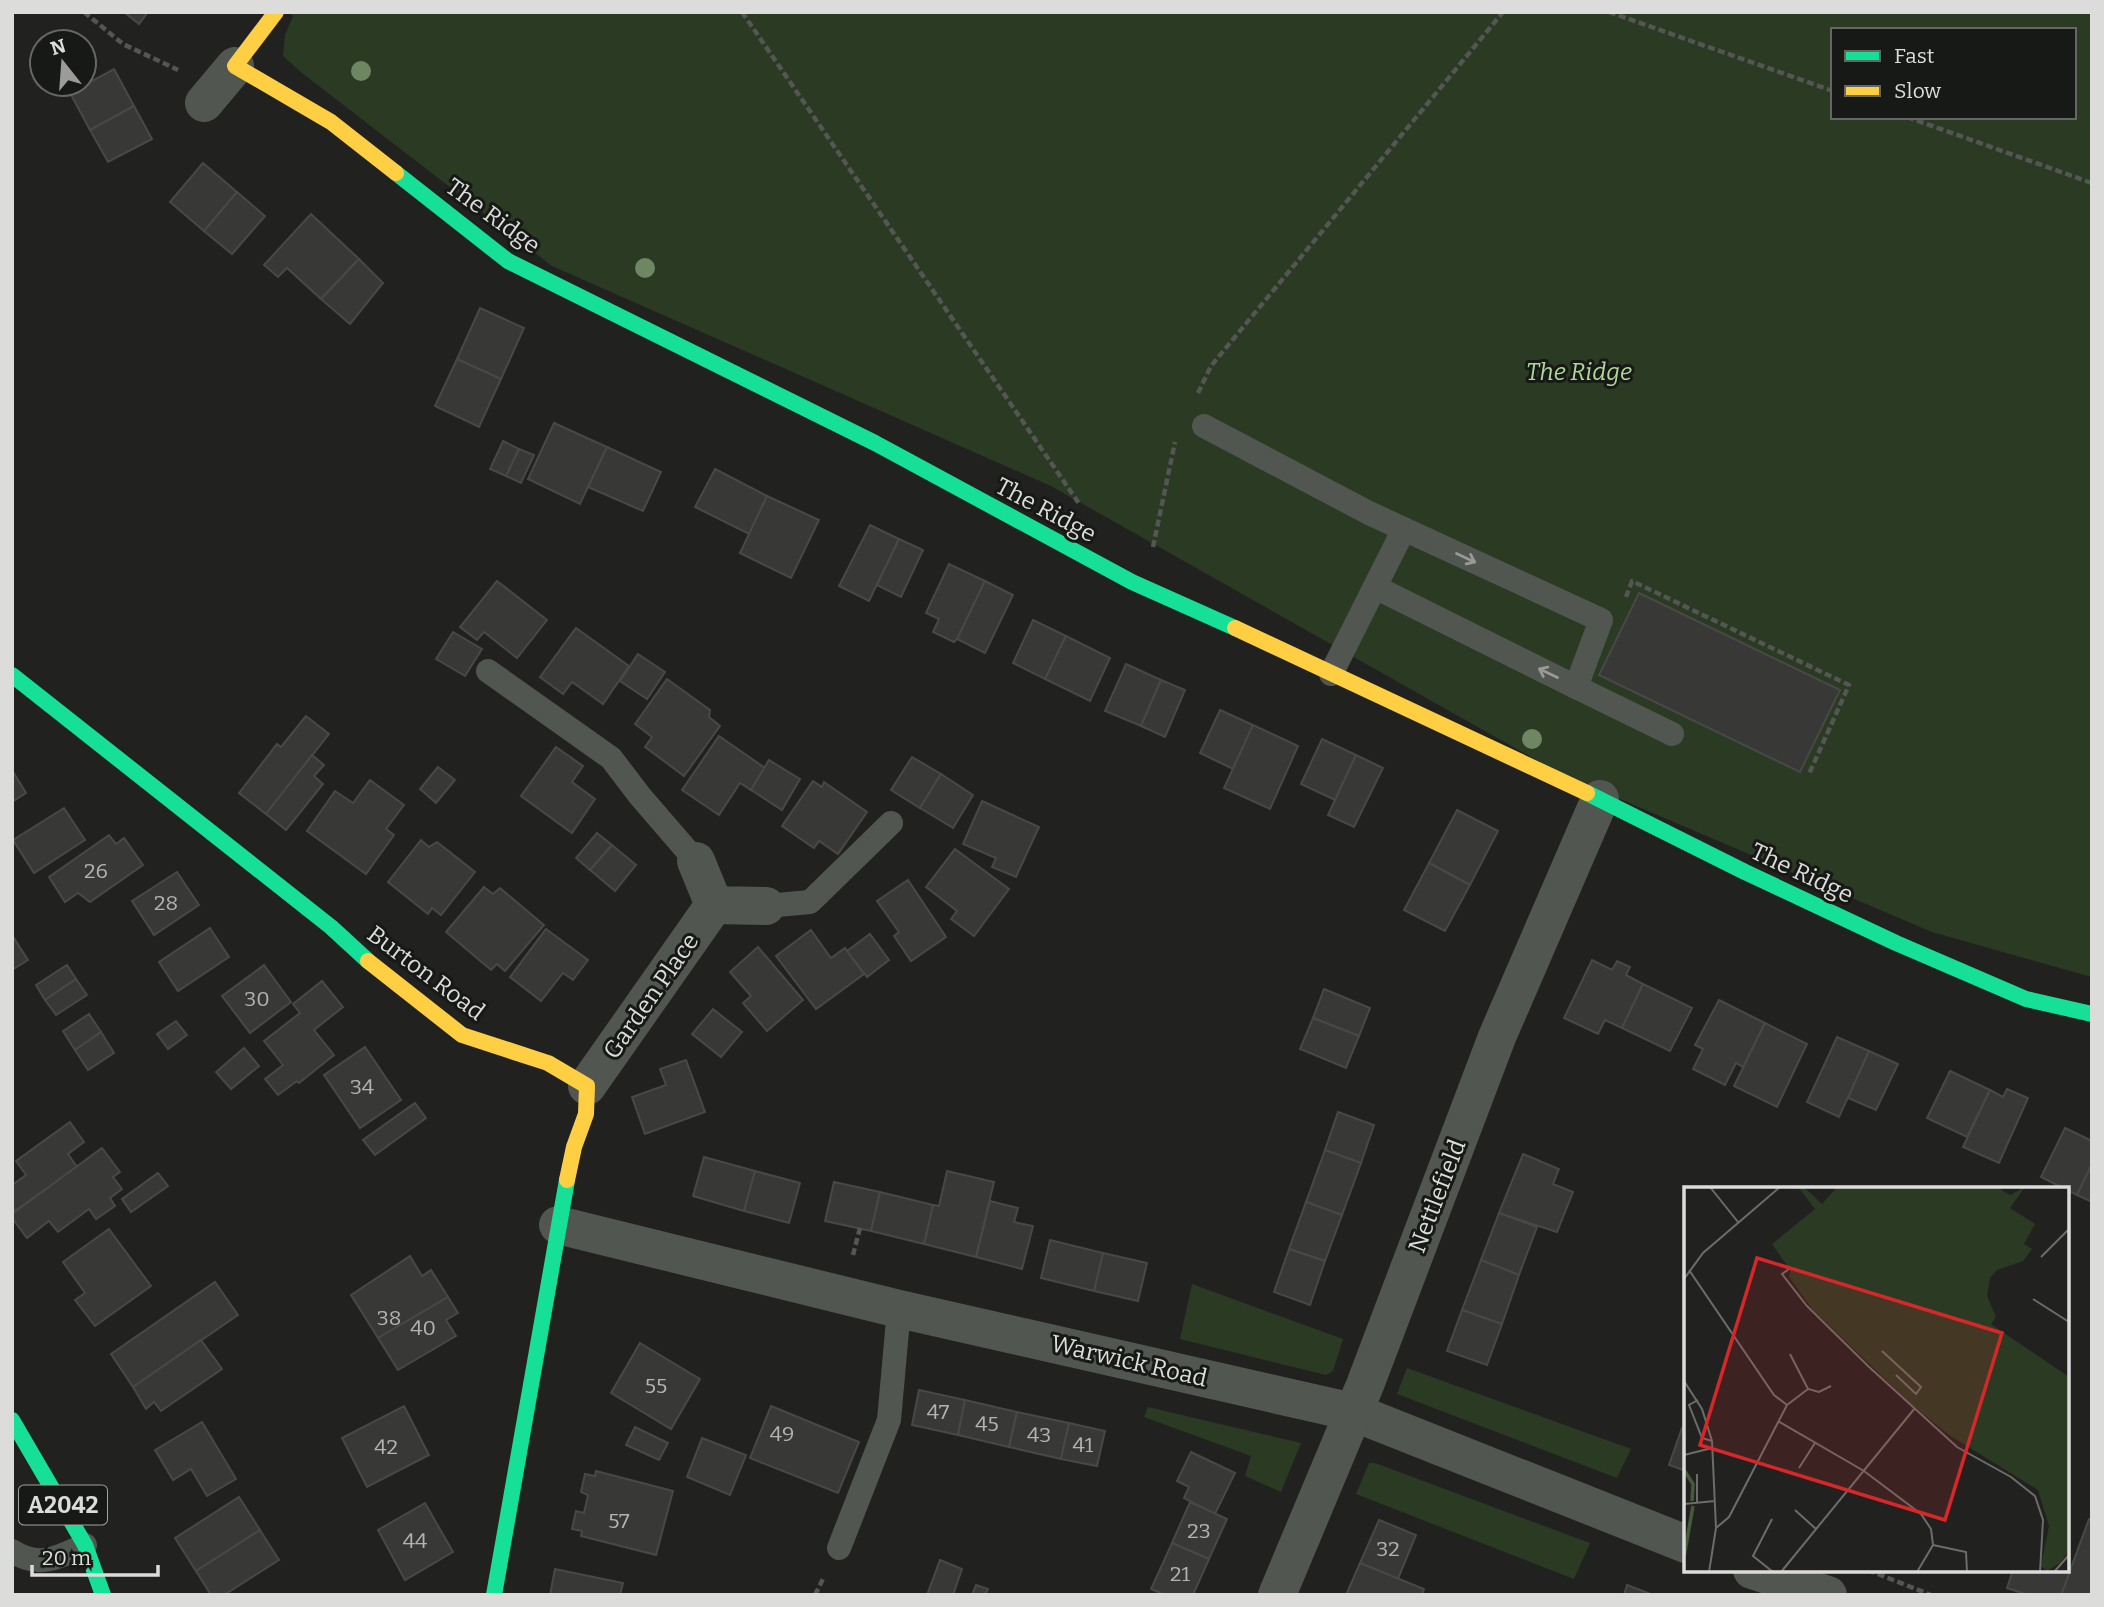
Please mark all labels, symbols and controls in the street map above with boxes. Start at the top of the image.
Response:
north arrow [28,28,98,98]
legend [1831,28,2076,119]
text: N [48,34,69,60]
text: Fast [1894,43,1935,69]
text: Slow [1894,78,1941,104]
street label: The Ridge [440,172,546,260]
park label: The Ridge [1526,358,1632,386]
street label: The Ridge [991,472,1101,548]
one-way arrow [1454,552,1476,565]
one-way arrow [1538,666,1559,680]
street label: The Ridge [1746,837,1858,909]
house number: 26 [84,858,108,884]
house number: 28 [154,890,178,916]
street label: Burton Road [362,920,490,1026]
street label: Garden Place [597,928,705,1064]
house number: 30 [244,986,270,1012]
house number: 34 [350,1074,374,1100]
street label: Nettlefield [1403,1135,1471,1257]
inset map [1684,1187,2069,1572]
house number: 38 [377,1305,401,1331]
house number: 40 [410,1315,436,1341]
street label: Warwick Road [1048,1329,1210,1393]
house number: 55 [645,1373,667,1399]
house number: 47 [927,1399,950,1425]
house number: 45 [975,1411,999,1437]
house number: 49 [770,1421,794,1447]
house number: 43 [1027,1422,1051,1448]
house number: 41 [1073,1432,1094,1458]
house number: 42 [374,1434,398,1460]
road number: A2042 [19,1486,107,1524]
house number: 57 [608,1508,630,1534]
house number: 23 [1187,1518,1211,1544]
house number: 44 [403,1528,427,1554]
scale bar [32,1534,158,1578]
house number: 32 [1376,1536,1400,1562]
text: 20 m [42,1545,91,1571]
house number: 21 [1170,1561,1190,1587]

